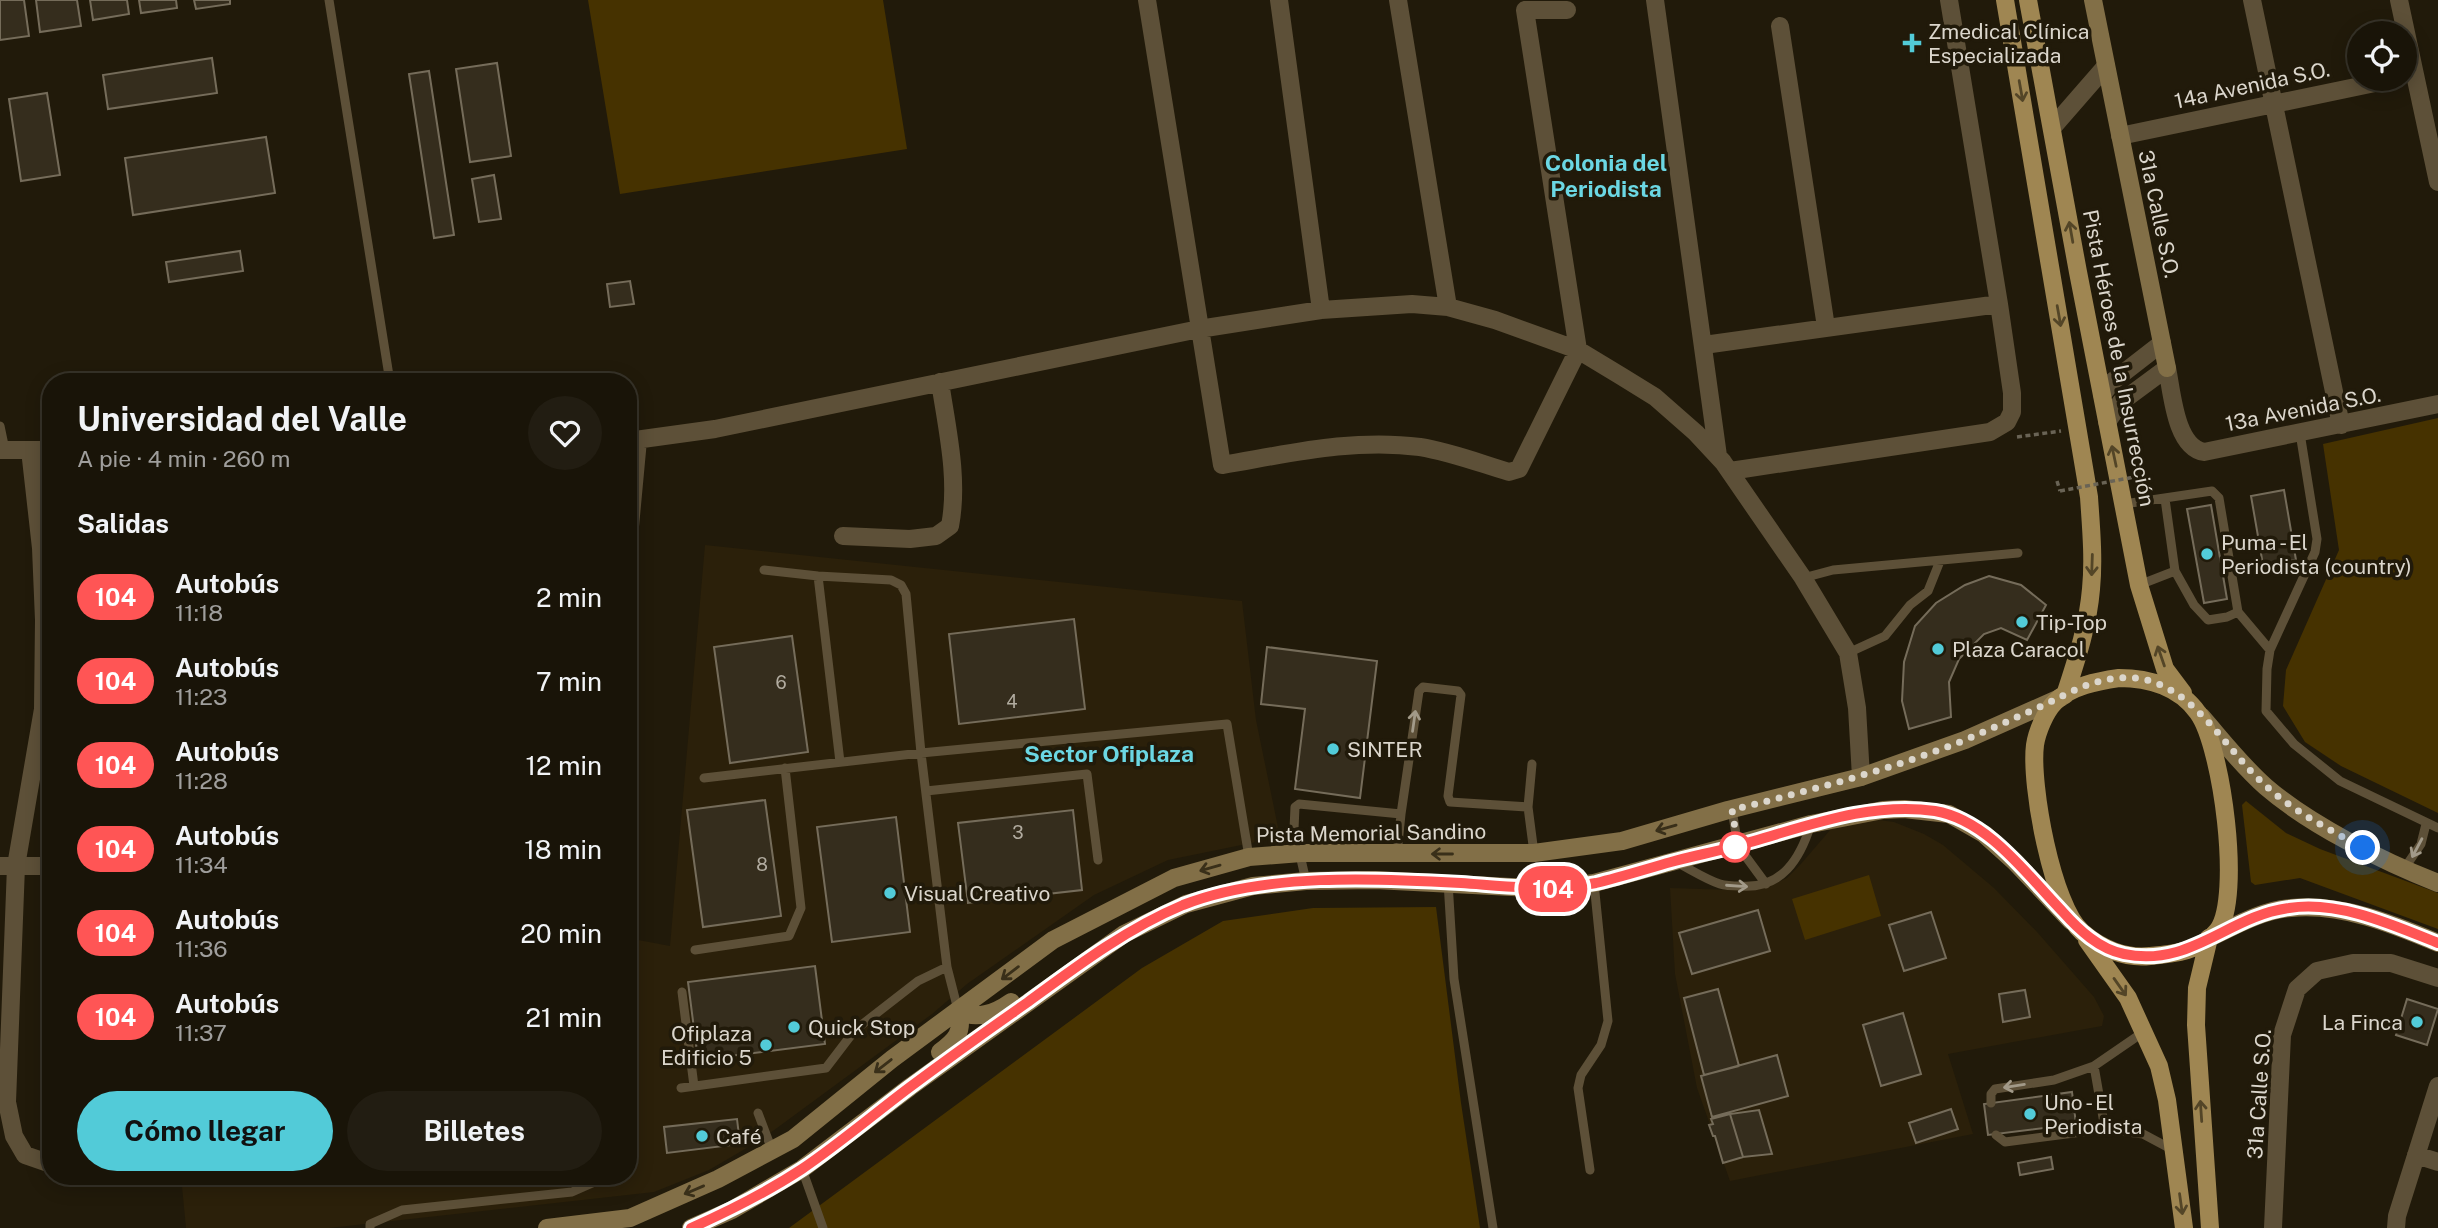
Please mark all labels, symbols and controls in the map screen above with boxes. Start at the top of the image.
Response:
place label: Zmedical Clínica Especializada [1928,19,2089,68]
map controls [2347,21,2417,91]
button: locate [2347,21,2417,91]
marker: Zmedical Clínica Especializada [1902,33,1922,53]
street label: 14a Avenida S.O. [2172,56,2332,114]
one-way arrow [2014,79,2028,102]
street label: 31a Calle S.O. [2133,148,2185,280]
district label: Colonia del Periodista [1545,149,1667,202]
street label: Pista Héroes de la Insurrección [2078,207,2160,509]
one-way arrow [2064,221,2077,244]
one-way arrow [2053,304,2066,327]
street label: 13a Avenida S.O. [2223,382,2383,436]
button: heart [528,396,602,470]
text: Universidad del Valle [77,400,407,438]
text: A pie · 4 min · 260 m [77,445,290,472]
one-way arrow [2107,445,2121,468]
text: Salidas [77,508,169,539]
place label: Puma - El Periodista (country) [2221,530,2412,579]
marker: Puma - El Periodista (country) [2199,546,2215,562]
one-way arrow [2085,553,2099,576]
text: Autobús [175,568,279,599]
text: 2 min [536,582,602,613]
text: 104 [95,583,136,611]
text: 11:18 [175,599,223,626]
place label: Tip-Top [2036,610,2107,635]
marker: Tip-Top [2014,614,2030,630]
place label: Plaza Caracol [1952,637,2085,662]
marker: Plaza Caracol [1930,641,1946,657]
one-way arrow [2154,646,2166,668]
text: Autobús [175,652,279,683]
text: 7 min [536,666,602,697]
text: 104 [95,667,136,695]
house number: 6 [775,672,787,693]
text: 11:23 [175,683,228,710]
house number: 4 [1006,691,1018,712]
one-way arrow [1408,711,1421,733]
text: Autobús [175,736,279,767]
place label: SINTER [1347,737,1423,762]
district label: Sector Ofiplaza [1024,740,1194,767]
marker: SINTER [1325,741,1341,757]
text: 12 min [526,750,602,781]
text: 104 [95,751,136,779]
text: 11:28 [175,767,228,794]
street label: Pista Memorial Sandino [1256,818,1486,848]
text: Autobús [175,820,279,851]
house number: 3 [1012,822,1024,843]
one-way arrow [1656,823,1678,836]
your location [2345,830,2380,865]
unlabelled marker [1720,832,1750,862]
text: 18 min [524,834,602,865]
text: 104 [95,835,136,863]
one-way arrow [2409,837,2423,857]
one-way arrow [1430,847,1453,861]
text: 11:34 [175,851,228,878]
house number: 8 [756,854,768,875]
one-way arrow [1199,862,1222,875]
line badge: 104 [1513,866,1593,912]
text: 104 [1532,875,1574,903]
one-way arrow [1725,880,1748,893]
place label: Visual Creativo [904,881,1050,906]
marker: Visual Creativo [882,885,898,901]
text: Autobús [175,904,279,935]
text: 20 min [520,918,602,949]
text: 104 [95,919,136,947]
text: 11:36 [175,935,228,962]
one-way arrow [1001,965,1020,980]
one-way arrow [2113,977,2127,997]
text: Autobús [175,988,279,1019]
text: 21 min [526,1002,602,1033]
text: 104 [95,1003,136,1031]
place label: La Finca [2322,1010,2403,1035]
marker: La Finca [2409,1014,2425,1030]
place label: Quick Stop [808,1015,915,1040]
text: 11:37 [175,1019,227,1046]
marker: Quick Stop [786,1019,802,1035]
place label: Ofiplaza Edificio 5 [661,1021,752,1070]
street label: 31a Calle S.O. [2242,1028,2276,1160]
marker: Ofiplaza Edificio 5 [758,1037,774,1053]
one-way arrow [875,1059,893,1074]
one-way arrow [2003,1080,2026,1093]
place label: Uno - El Periodista [2044,1090,2142,1139]
button: Cómo llegar [77,1091,333,1171]
button: Billetes [347,1091,602,1171]
one-way arrow [2195,1100,2208,1123]
marker: Uno - El Periodista [2022,1106,2038,1122]
place label: Café [716,1124,762,1149]
marker: Café [694,1128,710,1144]
one-way arrow [684,1184,705,1197]
one-way arrow [2174,1192,2187,1215]

